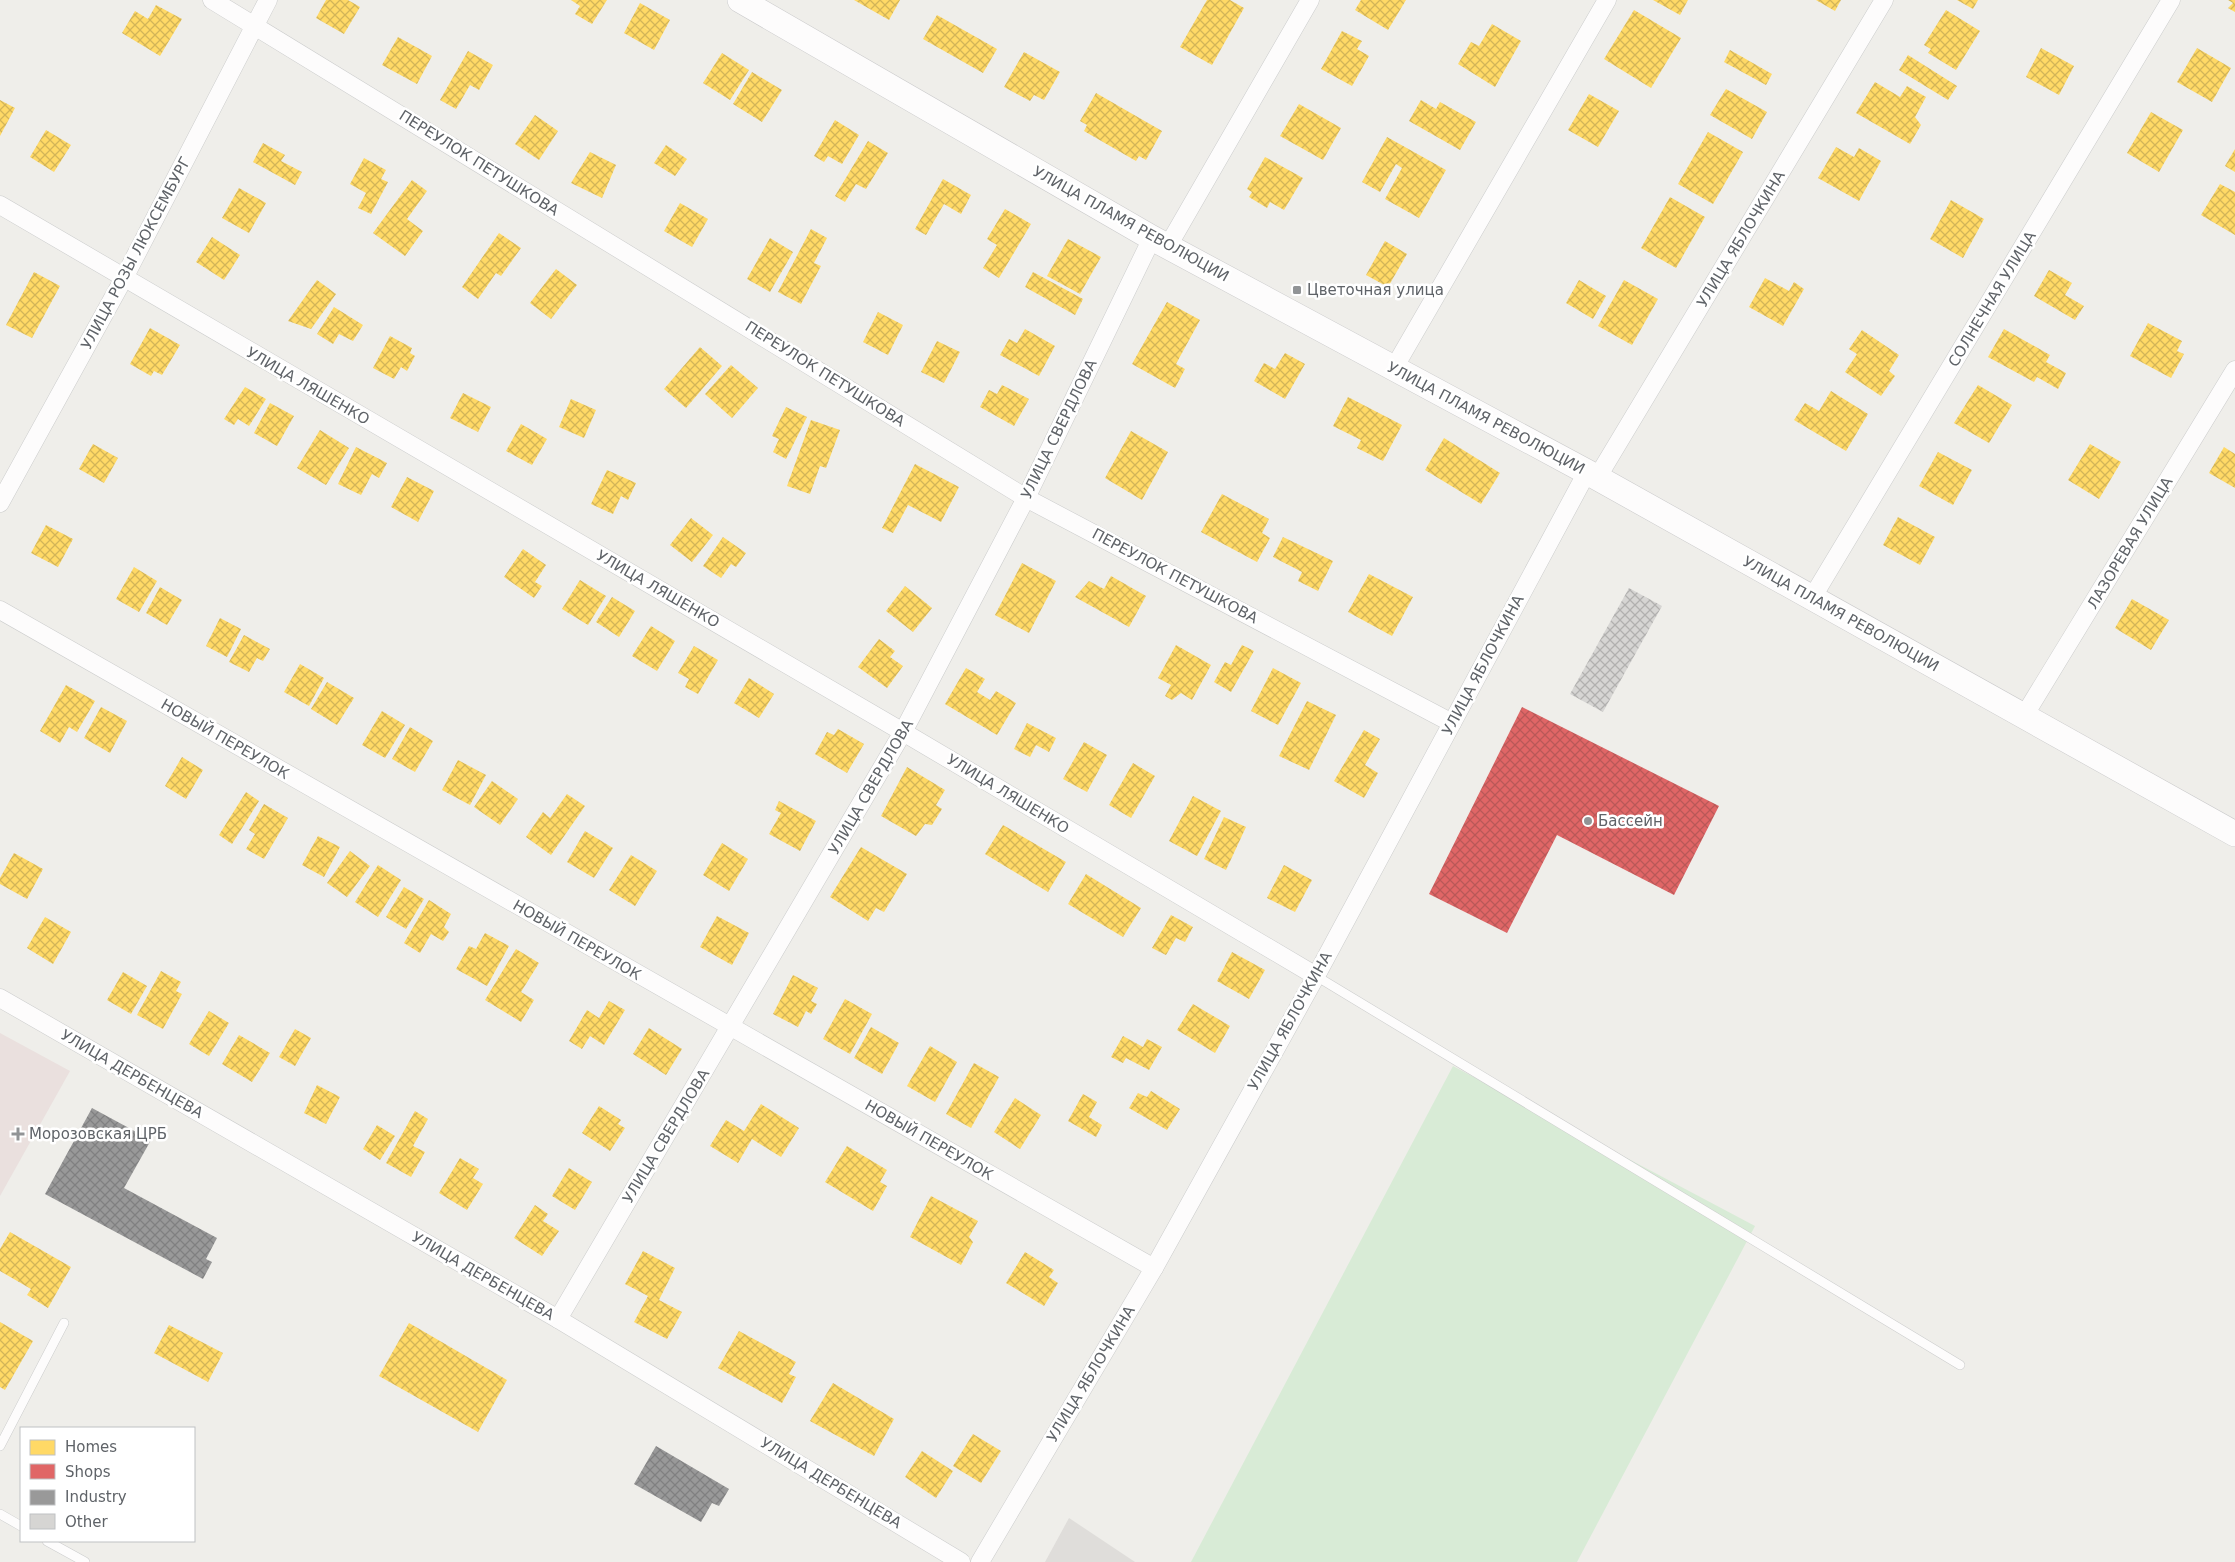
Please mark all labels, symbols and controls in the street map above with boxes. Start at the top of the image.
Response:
street label: ПЕРЕУЛОК ПЕТУШКОВА [396,106,563,220]
street label: УЛИЦА РОЗЫ ЛЮКСЕМБУРГ [77,154,195,352]
street label: УЛИЦА ПЛАМЯ РЕВОЛЮЦИИ [1030,162,1232,286]
street label: УЛИЦА ЯБЛОЧКИНА [1693,167,1789,310]
street label: СОЛНЕЧНАЯ УЛИЦА [1944,227,2040,370]
place label: Цветочная улица [1307,281,1444,299]
marker: Цветочная улица [1291,284,1303,296]
street label: ПЕРЕУЛОК ПЕТУШКОВА [742,317,909,431]
street label: УЛИЦА ЛЯШЕНКО [243,343,373,429]
street label: УЛИЦА СВЕРДЛОВА [1017,356,1101,502]
street label: УЛИЦА ПЛАМЯ РЕВОЛЮЦИИ [1384,358,1588,478]
street label: ЛАЗОРЕВАЯ УЛИЦА [2083,473,2177,612]
street label: ПЕРЕУЛОК ПЕТУШКОВА [1089,525,1262,628]
street label: УЛИЦА ЛЯШЕНКО [593,546,723,632]
street label: УЛИЦА ПЛАМЯ РЕВОЛЮЦИИ [1740,552,1942,676]
street label: УЛИЦА ЯБЛОЧКИНА [1438,591,1528,738]
street label: НОВЫЙ ПЕРЕУЛОК [158,694,293,783]
street label: УЛИЦА СВЕРДЛОВА [825,716,917,858]
street label: УЛИЦА ЛЯШЕНКО [944,750,1072,838]
place label: Бассейн [1598,812,1663,830]
marker: Бассейн [1582,815,1594,827]
street label: НОВЫЙ ПЕРЕУЛОК [510,895,645,984]
street label: УЛИЦА ЯБЛОЧКИНА [1244,948,1336,1094]
street label: УЛИЦА ДЕРБЕНЦЕВА [58,1026,207,1122]
street label: УЛИЦА СВЕРДЛОВА [619,1065,713,1206]
street label: НОВЫЙ ПЕРЕУЛОК [862,1095,997,1184]
place label: Морозовская ЦРБ [29,1125,167,1143]
marker: Морозовская ЦРБ [11,1127,25,1141]
street label: УЛИЦА ДЕРБЕНЦЕВА [409,1228,558,1324]
street label: УЛИЦА ЯБЛОЧКИНА [1043,1302,1139,1445]
legend [20,1427,195,1542]
street label: УЛИЦА ДЕРБЕНЦЕВА [757,1434,905,1533]
text: Homes [65,1438,117,1456]
text: Shops [65,1463,111,1481]
text: Industry [65,1488,127,1506]
text: Other [65,1513,108,1531]

